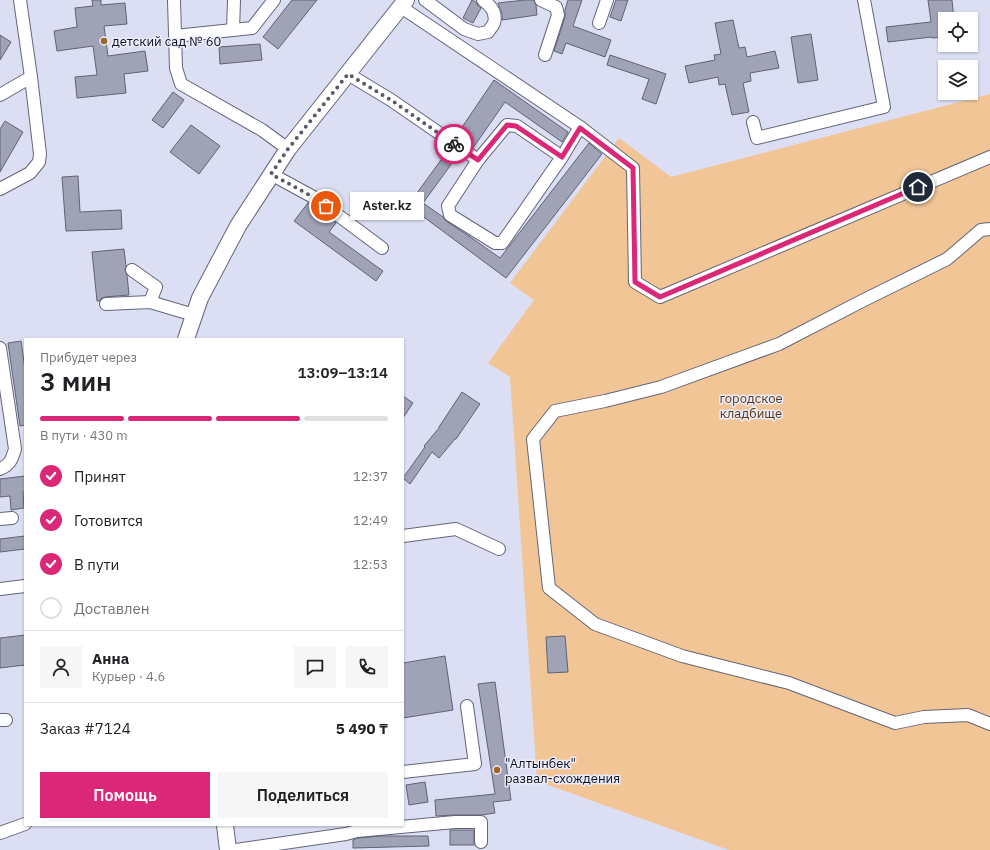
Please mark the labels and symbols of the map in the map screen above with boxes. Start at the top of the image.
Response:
place label: детский сад № 60 [112,33,222,50]
marker: детский сад № 60 [99,36,109,46]
courier [434,124,474,164]
pin [901,170,935,204]
pin [309,189,343,223]
callout: Aster.kz [350,192,424,220]
park label: городское кладбище [719,390,783,422]
place label: "Алтынбек" развал-схождения [505,755,620,787]
marker: "Алтынбек" развал-схождения [492,765,502,775]

